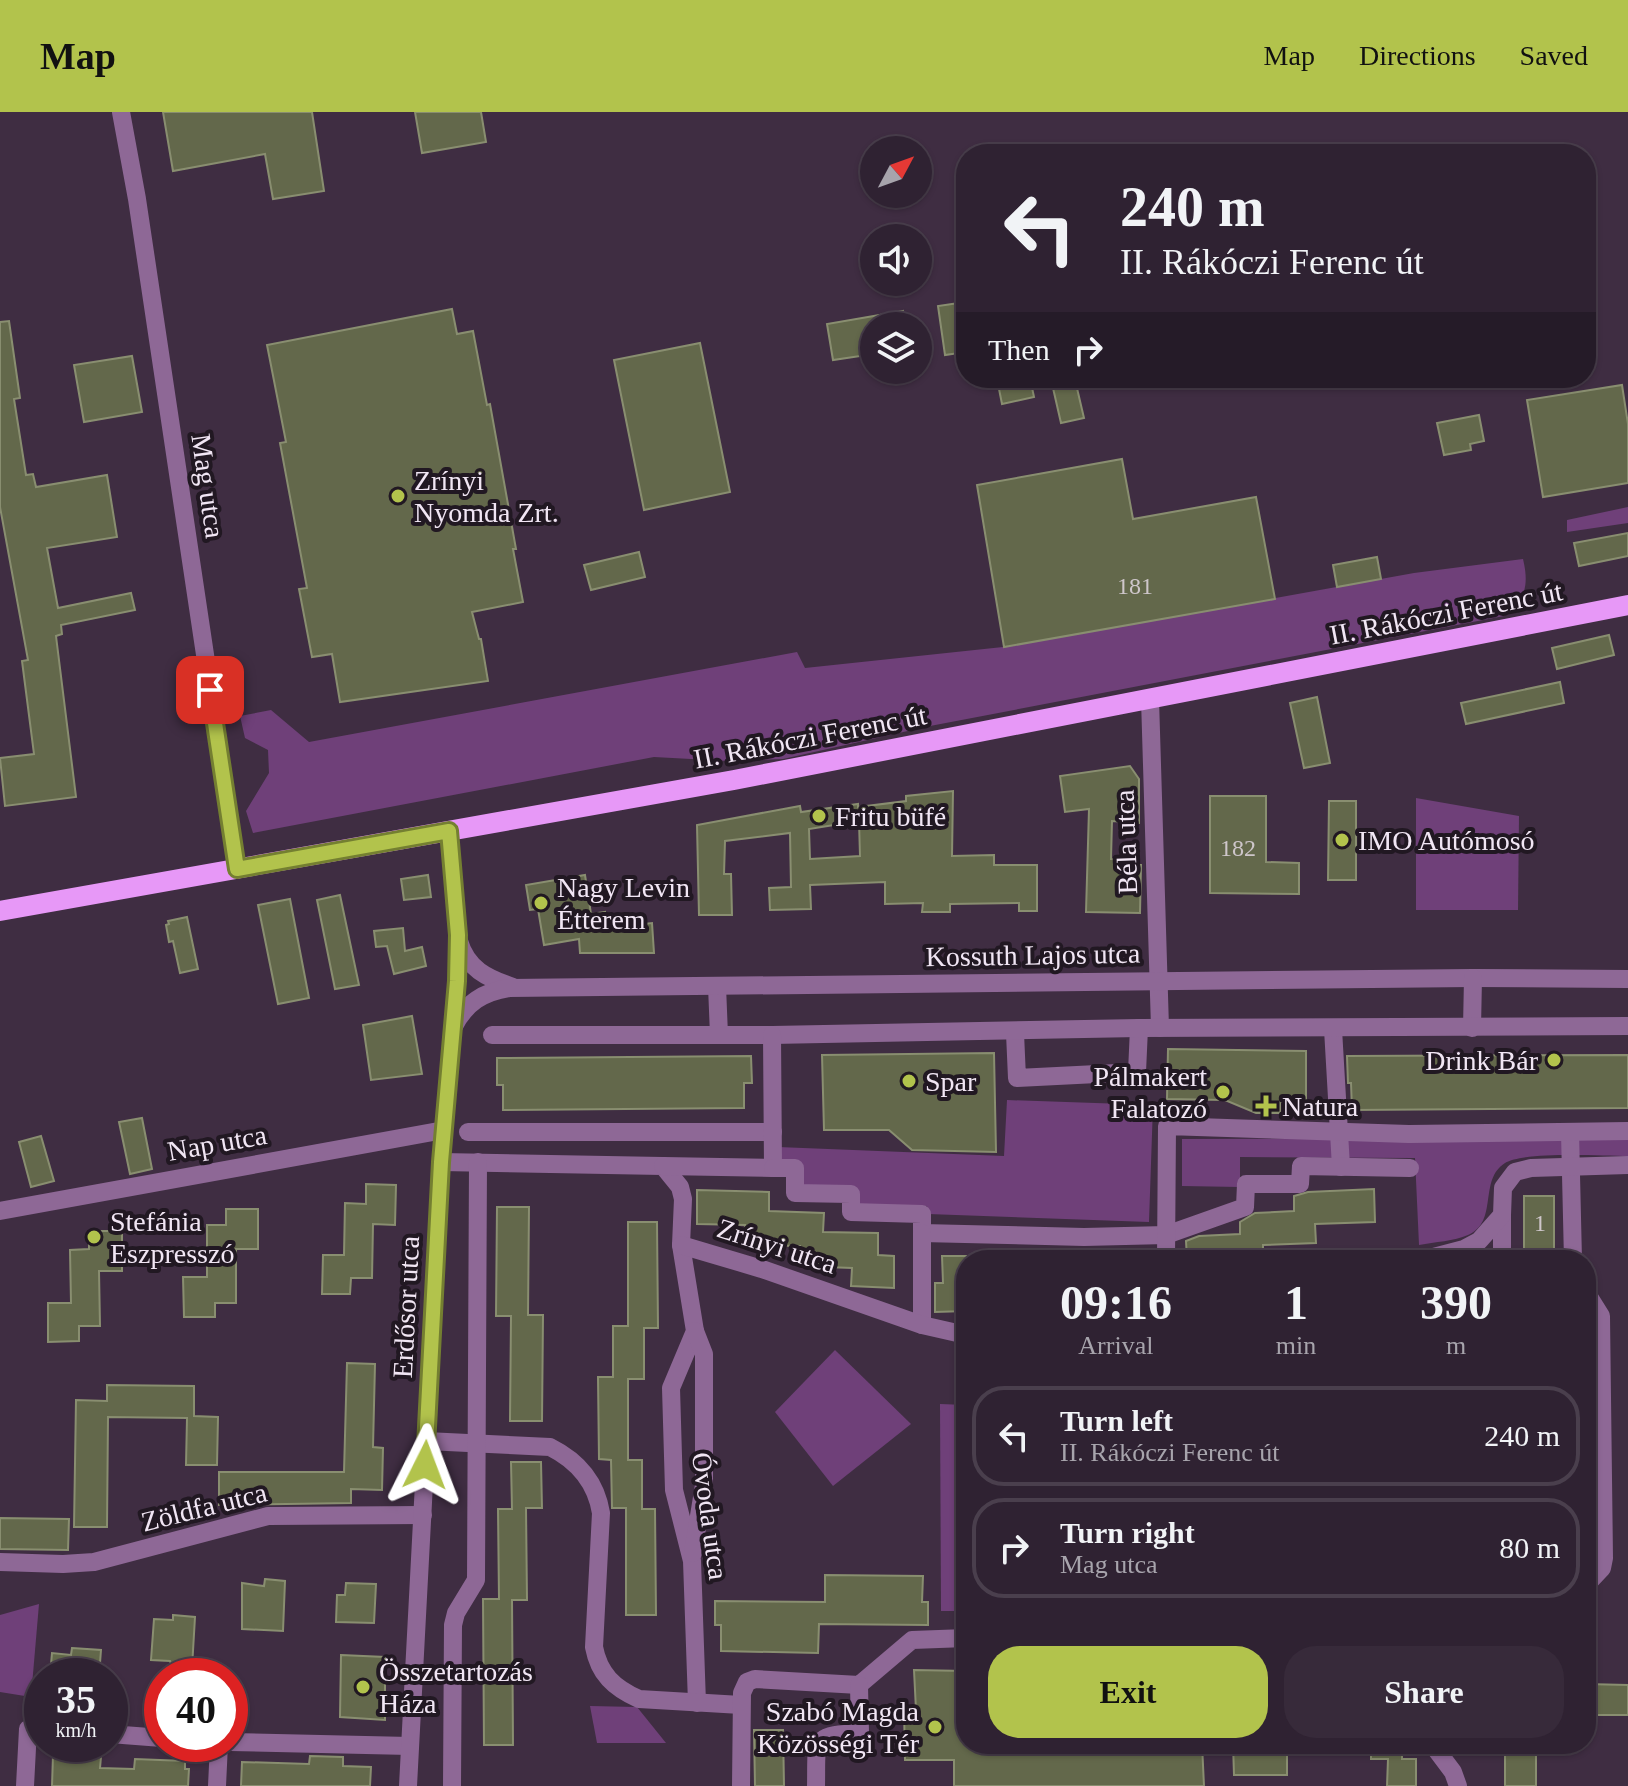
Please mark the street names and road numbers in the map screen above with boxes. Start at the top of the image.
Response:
street label: Mag utca [185,432,231,541]
street label: II. Rákóczi Ferenc út [1327,575,1565,651]
street label: II. Rákóczi Ferenc út [691,699,929,775]
street label: Béla utca [1109,788,1143,895]
street label: Kossuth Lajos utca [925,938,1141,972]
street label: Nap utca [165,1119,270,1167]
street label: Zrínyi utca [713,1212,841,1280]
street label: Erdősor utca [387,1235,425,1379]
street label: Óvoda utca [686,1450,734,1582]
street label: Zöldfa utca [138,1476,271,1538]

